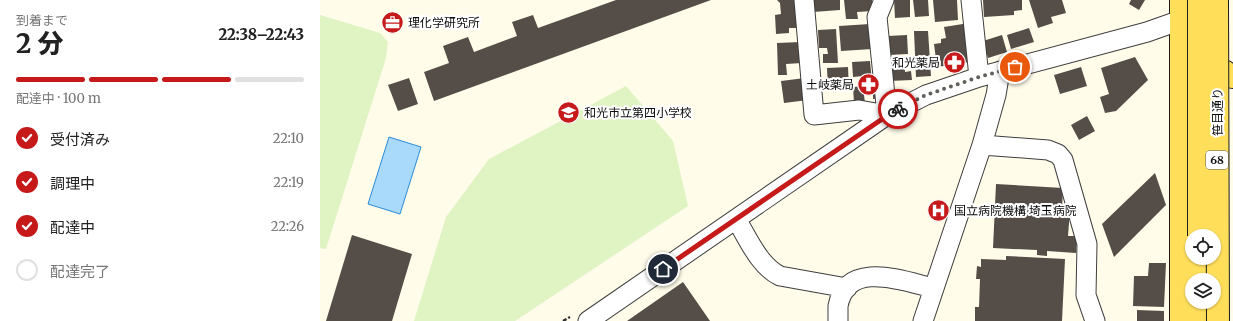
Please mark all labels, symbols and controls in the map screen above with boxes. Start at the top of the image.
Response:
office icon: 理化学研究所 [379,9,405,35]
text: 到着まで [16,12,68,29]
place label: 理化学研究所 [408,15,480,30]
text: 22:38–22:43 [218,25,304,44]
text: 2 分 [16,27,63,60]
pharmacy icon: 和光薬局 [942,49,968,75]
pin [998,50,1032,84]
place label: 和光薬局 [892,55,940,70]
icon: bag [1004,56,1026,78]
pharmacy icon: 土岐薬局 [856,71,882,97]
place label: 土岐薬局 [806,77,854,92]
street label: 笹目通り [1210,88,1225,136]
courier [878,89,918,129]
text: 配達中 · 100 m [16,90,101,107]
icon: bike [887,98,909,120]
school or university icon: 和光市立第四小学校 [555,99,581,125]
place label: 和光市立第四小学校 [584,105,692,120]
icon: check [16,127,38,149]
text: 受付済み [50,130,110,149]
text: 22:10 [273,130,304,147]
road number: 68 [1206,151,1228,169]
icon: check [16,171,38,193]
text: 調理中 [50,174,95,193]
text: 22:19 [273,174,304,191]
hospital icon: 国立病院機構 埼玉病院 [926,197,952,223]
place label: 国立病院機構 埼玉病院 [954,203,1077,218]
icon: check [16,215,38,237]
text: 配達中 [50,218,95,237]
text: 22:26 [271,218,304,235]
map controls [1185,229,1221,309]
button: locate [1185,229,1221,265]
pin [646,252,680,286]
icon: home [652,258,674,280]
text: 配達完了 [50,262,110,281]
button: layers [1185,273,1221,309]

